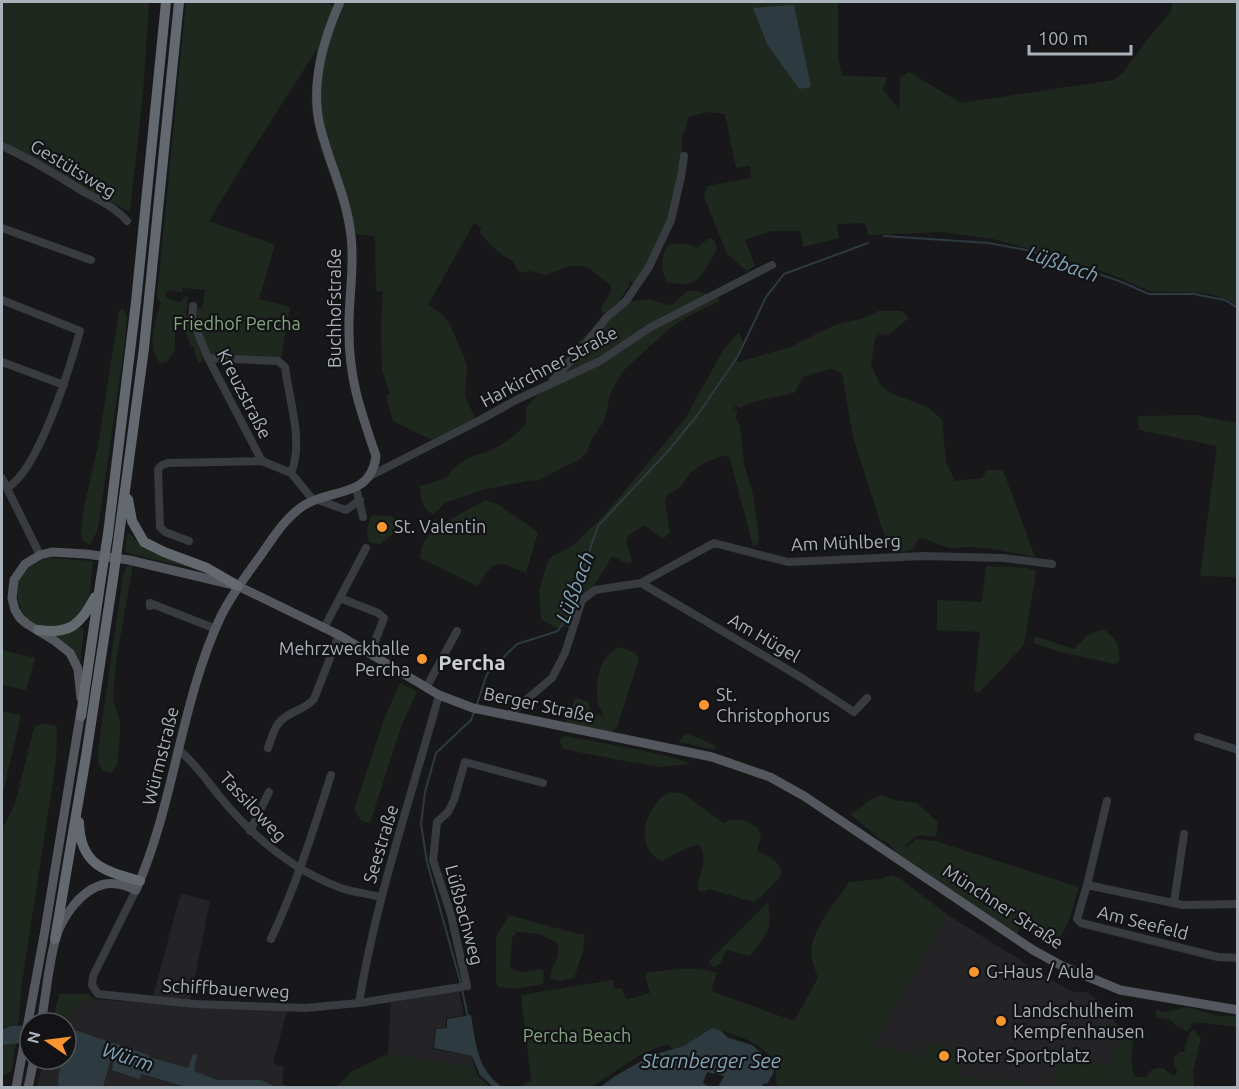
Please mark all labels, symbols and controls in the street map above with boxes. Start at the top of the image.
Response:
scale bar [1029,18,1131,56]
text: 100 m [1038,28,1088,48]
street label: Gestütsweg [27,135,120,201]
water label: Lüßbach [1024,241,1102,286]
street label: Buchhofstraße [324,248,344,368]
park label: Friedhof Percha [173,313,301,333]
street label: Harkirchner Straße [477,322,620,411]
street label: Kreuzstraße [214,345,276,442]
place label: St. Valentin [394,516,486,536]
marker: St. Valentin [375,520,389,534]
street label: Am Mühlberg [791,530,901,554]
water label: Lüßbach [550,548,599,626]
street label: Am Hügel [725,609,804,666]
place label: Mehrzweckhalle Percha [279,638,410,679]
district label: Percha [438,650,506,674]
marker: Mehrzweckhalle Percha [415,652,429,666]
street label: Berger Straße [482,683,596,726]
place label: St. Christophorus [716,684,830,725]
marker: St. Christophorus [697,698,711,712]
street label: Würmstraße [138,704,182,807]
street label: Tassiloweg [216,767,291,845]
street label: Seestraße [359,802,401,885]
street label: Münchner Straße [940,860,1067,952]
street label: Lüßbachweg [442,862,488,967]
street label: Am Seefeld [1096,901,1191,943]
place label: G-Haus / Aula [986,961,1094,981]
marker: G-Haus / Aula [967,965,981,979]
street label: Schiffbauerweg [162,975,290,1001]
place label: Landschulheim Kempfenhausen [1013,1000,1145,1041]
north arrow [18,1011,78,1071]
marker: Landschulheim Kempfenhausen [994,1014,1008,1028]
park label: Percha Beach [523,1025,631,1045]
text: N [23,1029,44,1045]
water label: Würm [100,1037,157,1076]
place label: Roter Sportplatz [956,1045,1090,1065]
water label: Starnberger See [640,1049,781,1072]
marker: Roter Sportplatz [937,1049,951,1063]

